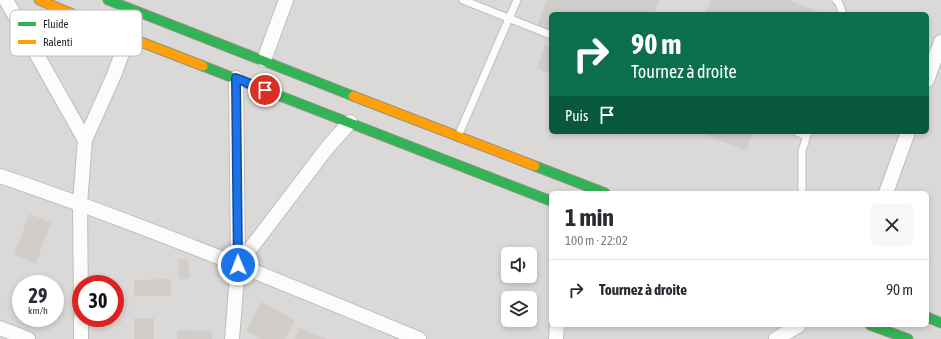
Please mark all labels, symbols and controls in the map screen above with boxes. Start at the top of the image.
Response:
legend [10,10,142,56]
text: Fluide [43,18,68,30]
icon: right [565,28,617,80]
text: 90 m [631,28,681,60]
text: Ralenti [43,36,72,48]
text: Tournez à droite [631,61,737,82]
pin [248,73,282,107]
icon: arrive [254,79,276,101]
icon: arrive [596,104,618,126]
text: Puis [565,107,588,124]
text: 1 min [565,204,614,231]
button: close [871,204,913,246]
text: 100 m · 22:02 [565,233,628,248]
position arrow [217,244,259,286]
map controls [501,247,537,327]
button: sound [501,247,537,283]
speed limit sign: 30 [72,275,124,327]
icon: right [565,279,587,301]
text: Tournez à droite [599,281,687,298]
text: 90 m [886,281,913,298]
text: 29 [29,284,47,307]
button: layers [501,291,537,327]
text: km/h [28,305,48,316]

